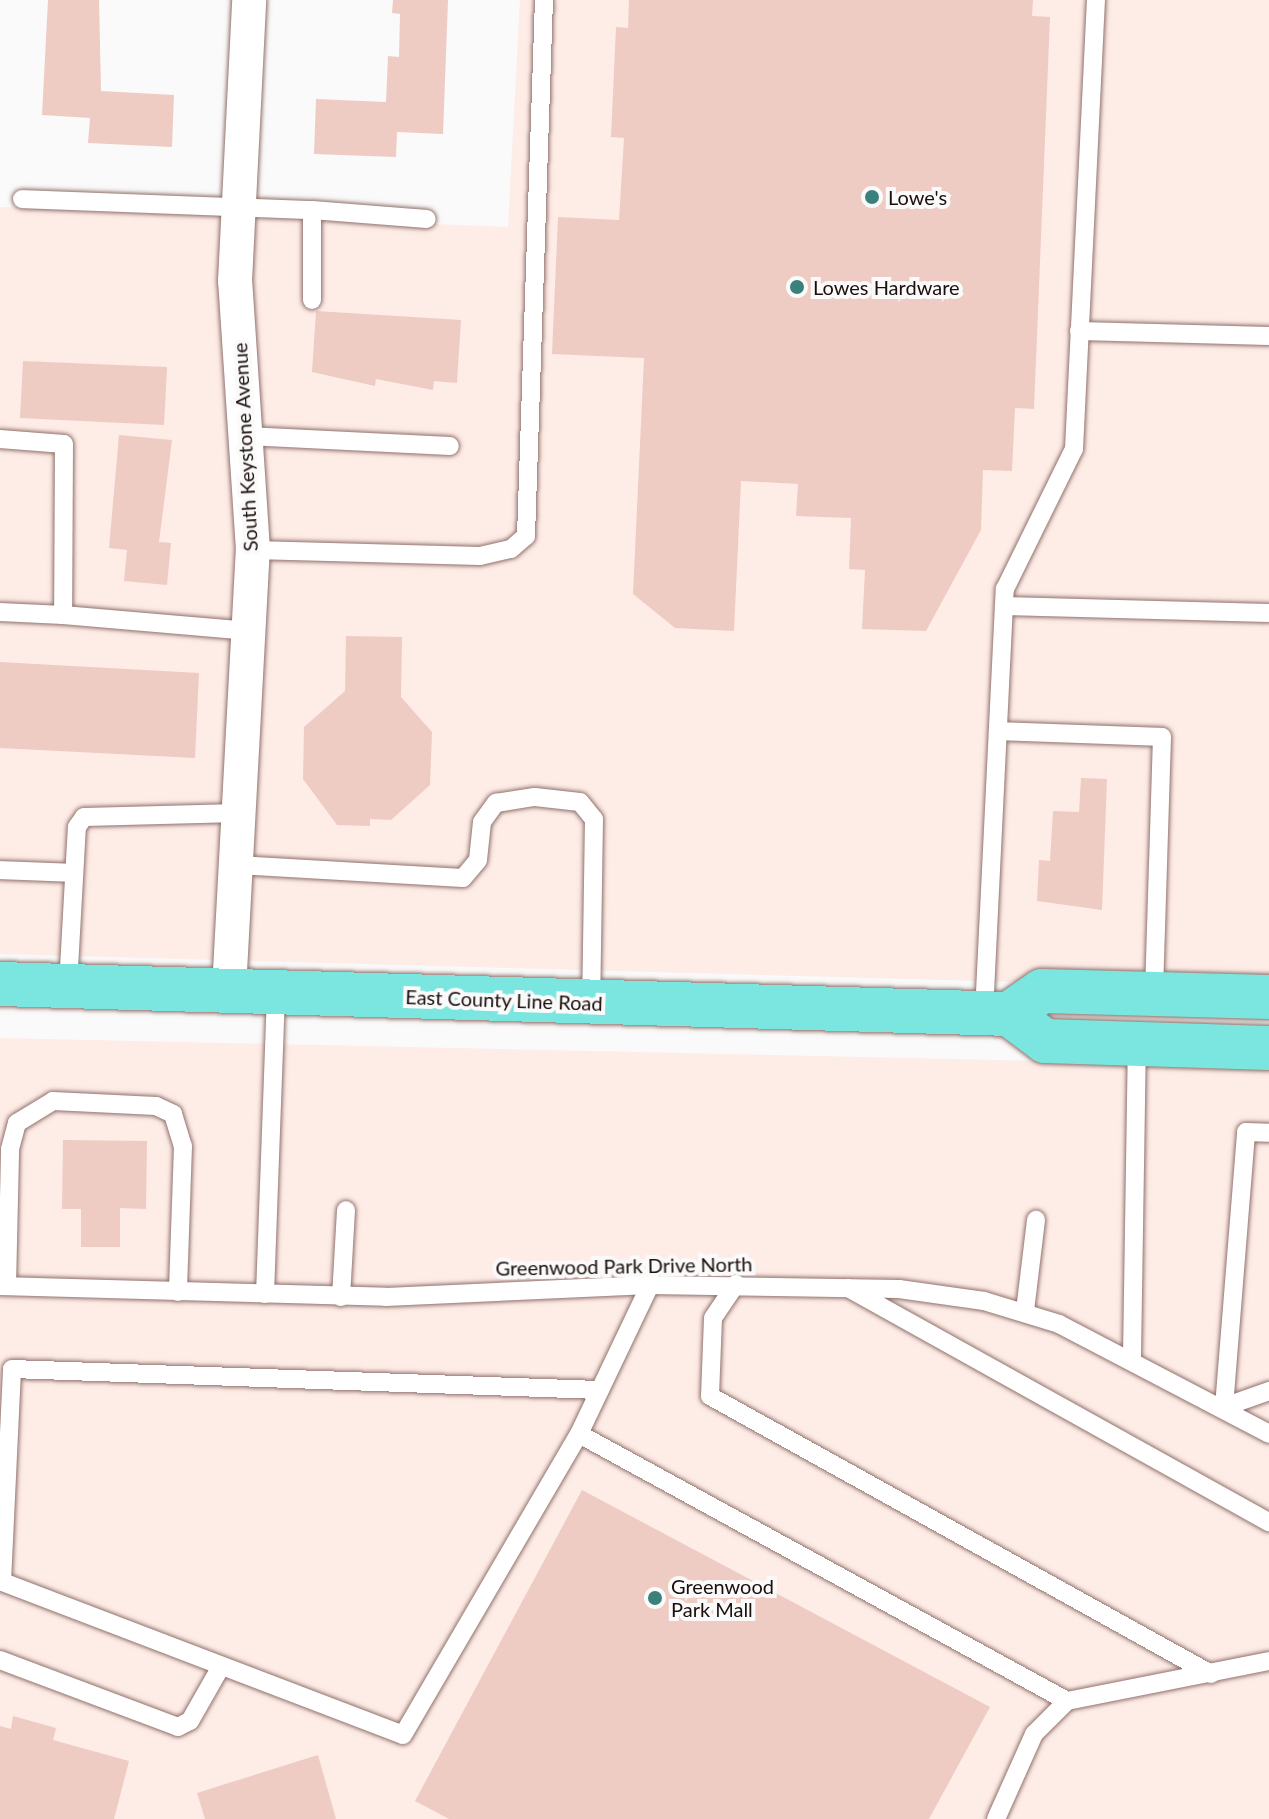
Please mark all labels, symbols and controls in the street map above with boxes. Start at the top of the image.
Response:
place label: Lowe's [888,185,947,209]
marker: Lowe's [863,188,881,206]
place label: Lowes Hardware [813,275,960,299]
marker: Lowes Hardware [788,278,806,296]
street label: South Keystone Avenue [228,342,262,552]
street label: East County Line Road [405,985,603,1015]
street label: Greenwood Park Drive North [495,1252,753,1280]
place label: Greenwood Park Mall [671,1574,774,1621]
marker: Greenwood Park Mall [646,1589,664,1607]

